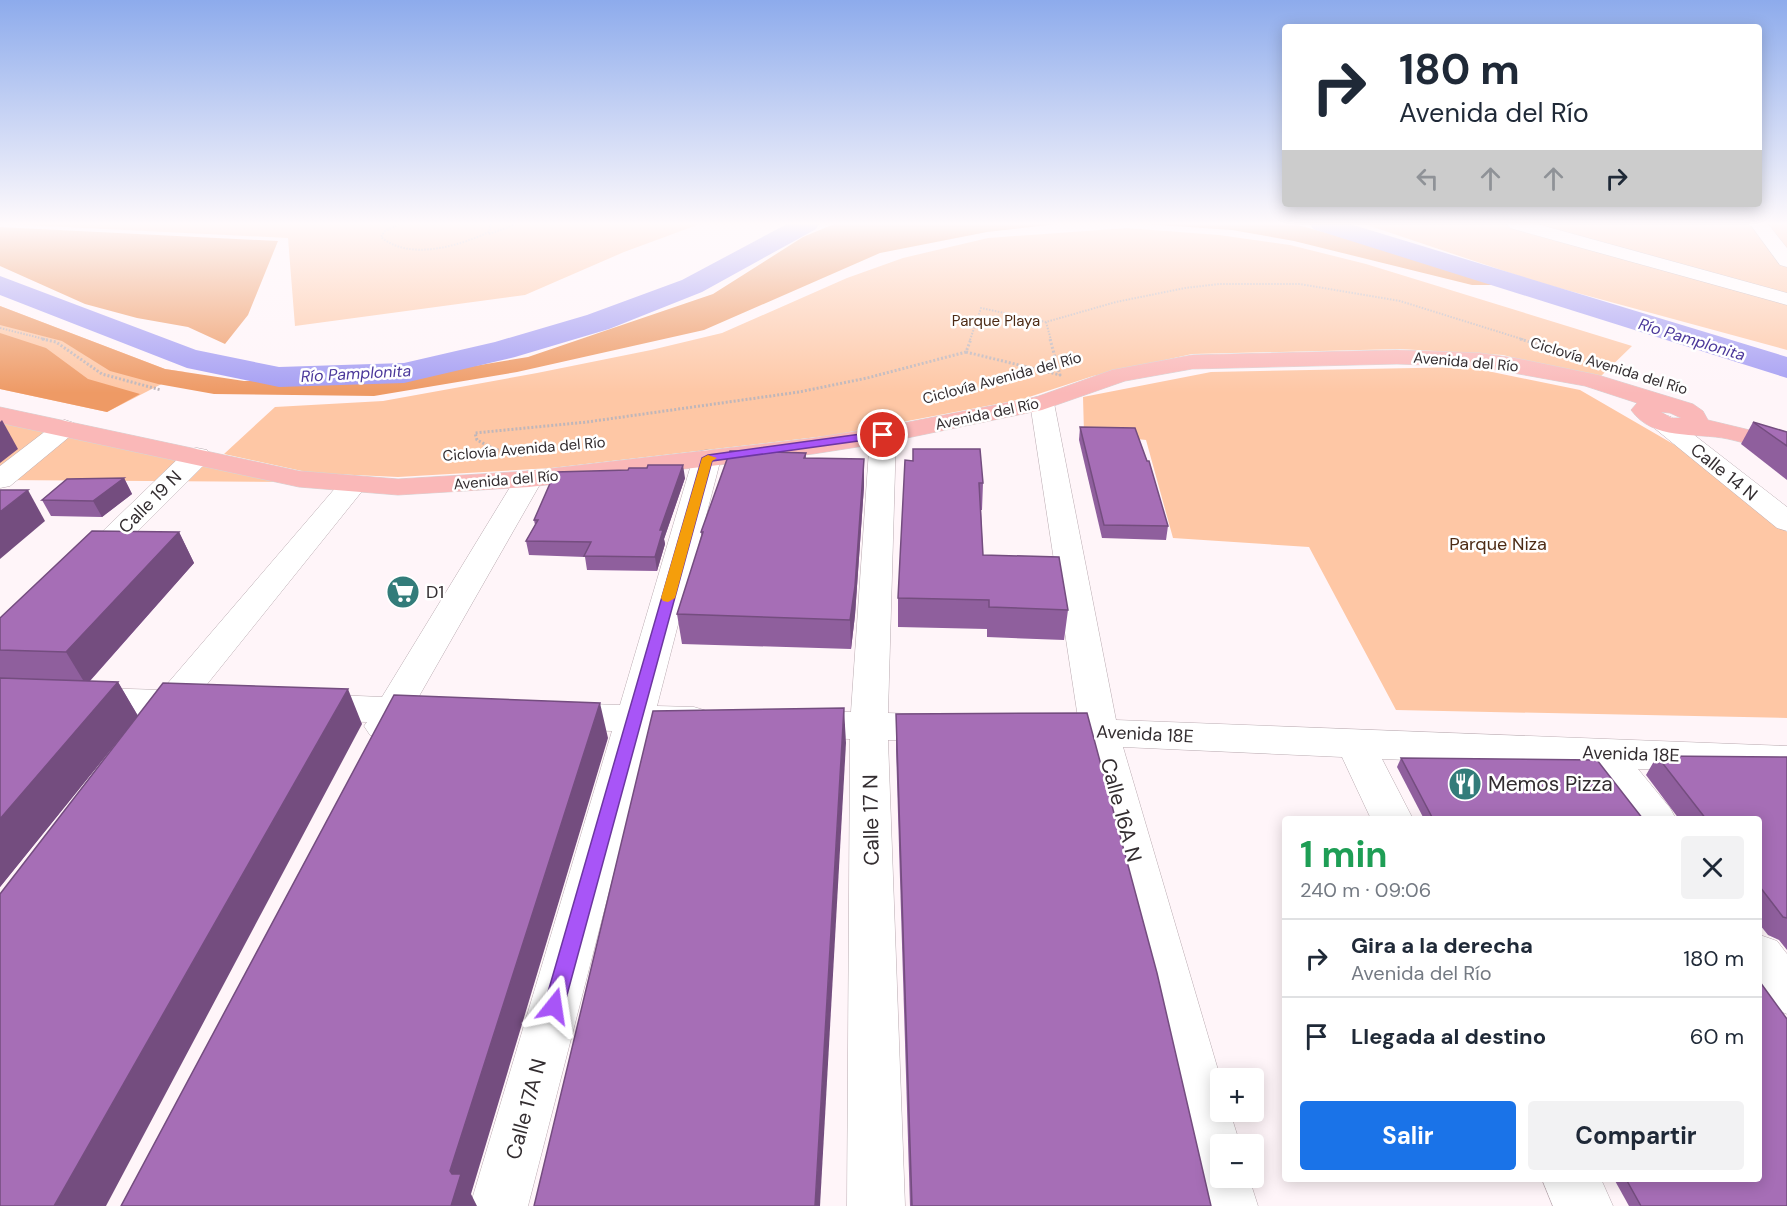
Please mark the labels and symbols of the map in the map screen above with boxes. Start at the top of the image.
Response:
park label: Parque Playa [952,311,1040,331]
water label: Río Pamplonita [1636,313,1748,366]
street label: Ciclovía Avenida del Río [1528,333,1690,400]
street label: Ciclovía Avenida del Río [920,347,1084,409]
street label: Avenida del Río [1413,347,1519,377]
water label: Río Pamplonita [300,360,412,387]
street label: Avenida del Río [933,393,1041,435]
pin [857,409,908,460]
street label: Ciclovía Avenida del Río [442,432,606,466]
street label: Calle 14 N [1686,438,1762,506]
street label: Calle 19 N [113,465,187,539]
street label: Avenida del Río [453,465,559,495]
park label: Parque Niza [1449,532,1547,556]
supermarket icon: D1 [385,574,421,610]
place label: D1 [426,580,444,604]
street label: Avenida 18E [1096,719,1194,749]
street label: Avenida 18E [1582,740,1680,768]
street label: Calle 16A N [1094,755,1148,865]
restaurant icon: Memos Pizza [1447,766,1483,802]
place label: Memos Pizza [1488,770,1613,798]
street label: Calle 17 N [856,774,886,866]
position arrow [522,974,586,1038]
street label: Calle 17A N [499,1055,553,1163]

